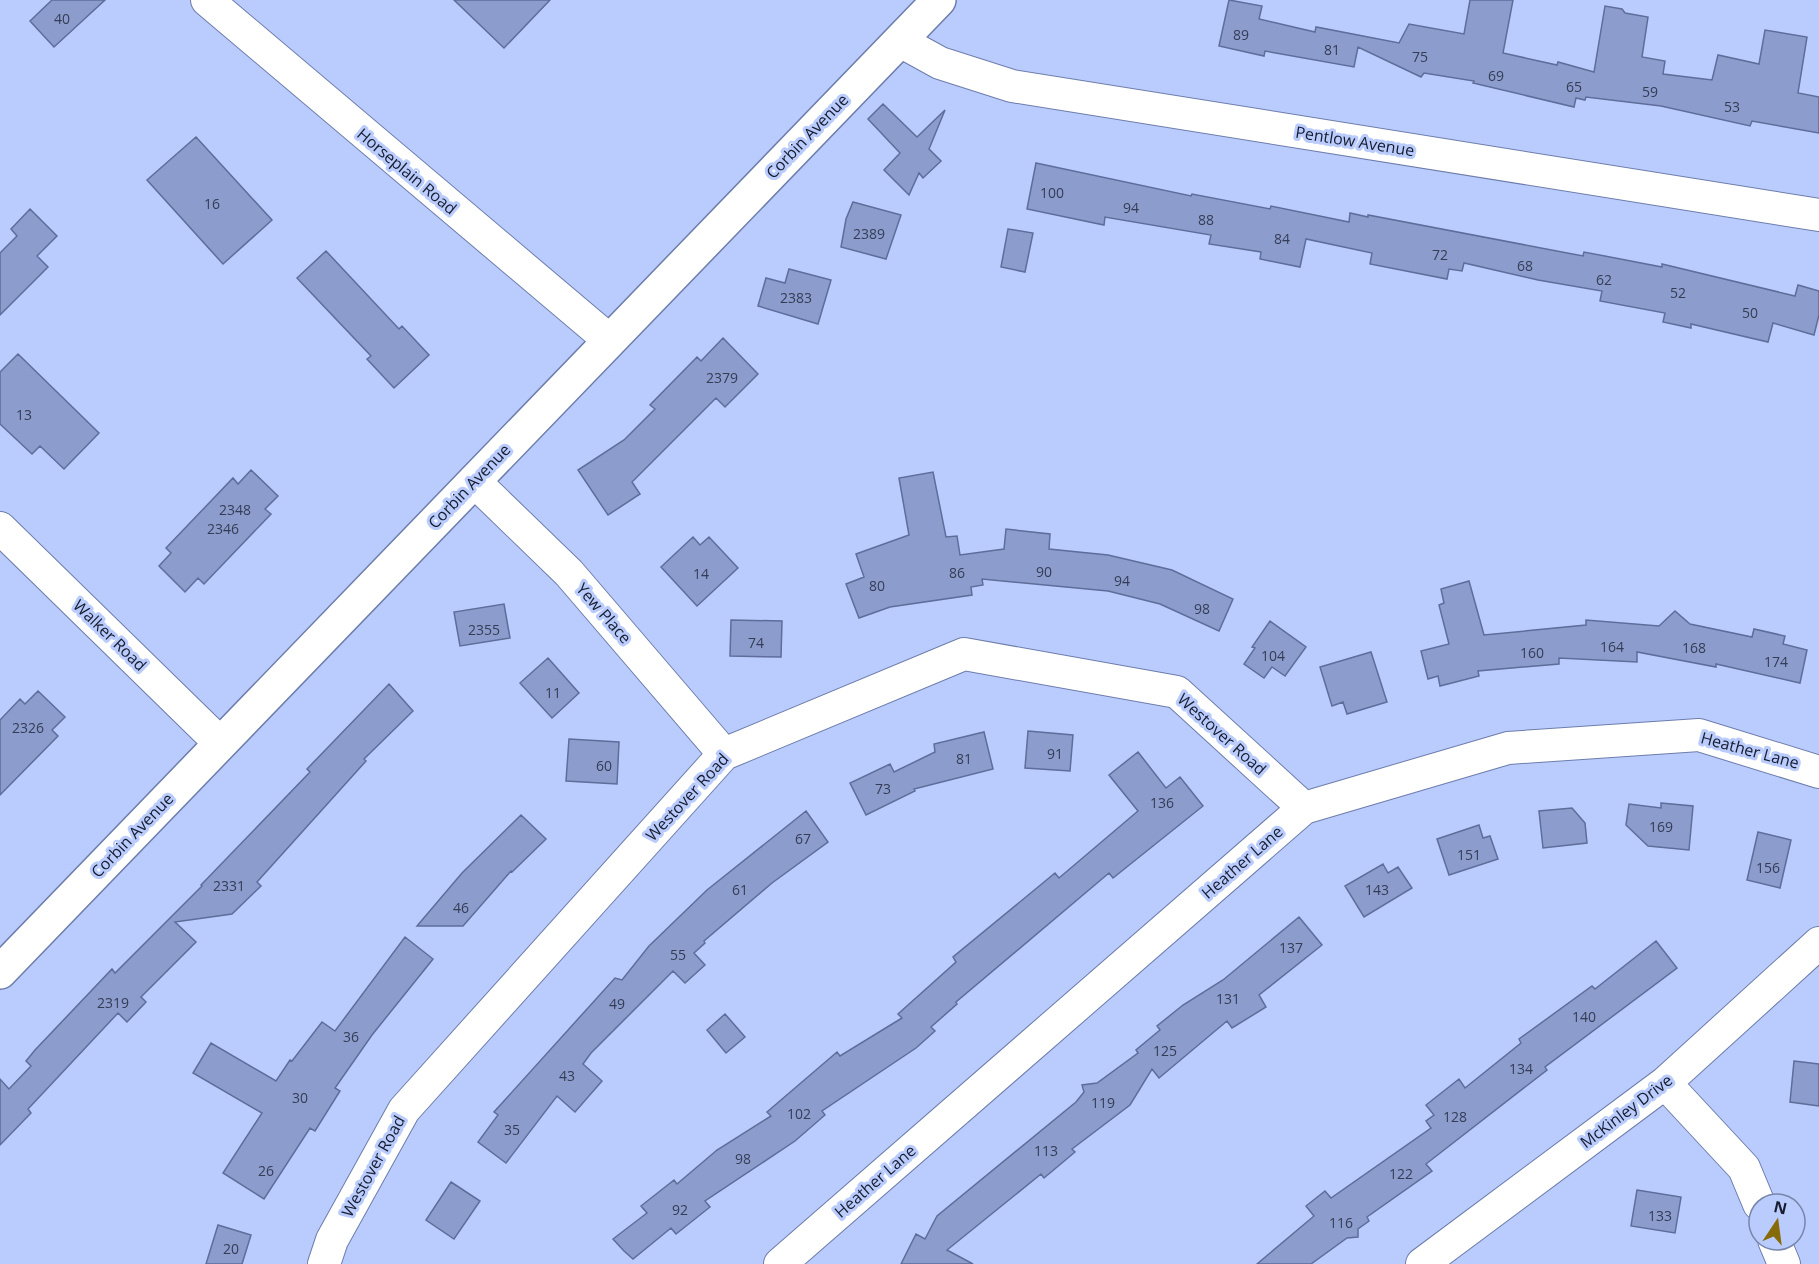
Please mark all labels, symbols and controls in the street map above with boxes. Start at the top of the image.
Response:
house number: 40 [54,9,70,28]
house number: 89 [1233,25,1249,44]
house number: 81 [1324,40,1340,59]
house number: 75 [1412,47,1428,66]
house number: 69 [1488,66,1504,85]
house number: 65 [1566,77,1582,96]
house number: 59 [1642,82,1658,101]
street label: Corbin Avenue [761,89,853,183]
house number: 53 [1724,97,1740,116]
street label: Pentlow Avenue [1294,121,1416,161]
street label: Horseplain Road [353,123,461,219]
house number: 100 [1040,183,1064,202]
house number: 16 [204,194,220,213]
house number: 94 [1123,198,1139,217]
house number: 88 [1198,210,1214,229]
house number: 2389 [853,224,885,243]
house number: 84 [1274,229,1290,248]
house number: 72 [1432,245,1448,264]
house number: 68 [1517,256,1533,275]
house number: 62 [1596,270,1612,289]
house number: 52 [1670,283,1686,302]
house number: 2383 [780,288,812,307]
house number: 50 [1742,303,1758,322]
house number: 2379 [706,368,738,387]
house number: 13 [16,405,32,424]
street label: Corbin Avenue [423,439,515,533]
house number: 2348 [219,500,251,519]
house number: 2346 [207,519,239,538]
house number: 90 [1036,562,1052,581]
house number: 86 [949,563,965,582]
house number: 14 [693,564,709,583]
house number: 94 [1114,571,1130,590]
house number: 80 [869,576,885,595]
street label: Yew Place [572,578,636,648]
street label: Walker Road [69,594,151,676]
house number: 98 [1194,599,1210,618]
house number: 2355 [468,620,500,639]
house number: 74 [748,633,764,652]
house number: 164 [1600,637,1624,656]
house number: 168 [1682,638,1706,657]
house number: 160 [1520,643,1544,662]
house number: 104 [1261,646,1285,665]
house number: 174 [1764,652,1788,671]
house number: 11 [545,683,561,702]
street label: Westover Road [1173,688,1271,780]
house number: 2326 [12,718,44,737]
street label: Heather Lane [1698,726,1802,774]
house number: 91 [1047,744,1063,763]
street label: Westover Road [641,748,733,846]
house number: 81 [956,749,972,768]
house number: 60 [596,756,612,775]
house number: 73 [875,779,891,798]
street label: Corbin Avenue [86,788,178,882]
house number: 136 [1150,793,1174,812]
house number: 169 [1649,817,1673,836]
street label: Heather Lane [1197,821,1287,903]
house number: 67 [795,829,811,848]
house number: 151 [1457,845,1481,864]
house number: 156 [1756,858,1780,877]
house number: 2331 [213,876,245,895]
house number: 61 [732,880,748,899]
house number: 143 [1365,880,1389,899]
house number: 46 [453,898,469,917]
house number: 137 [1279,938,1303,957]
house number: 55 [670,945,686,964]
house number: 131 [1216,989,1240,1008]
house number: 2319 [97,993,129,1012]
house number: 49 [609,994,625,1013]
house number: 140 [1572,1007,1596,1026]
house number: 36 [343,1027,359,1046]
house number: 125 [1153,1041,1177,1060]
house number: 134 [1509,1059,1533,1078]
house number: 43 [559,1066,575,1085]
street label: McKinley Drive [1575,1069,1677,1153]
house number: 30 [292,1088,308,1107]
house number: 119 [1091,1093,1115,1112]
house number: 102 [787,1104,811,1123]
house number: 128 [1443,1107,1467,1126]
street label: Westover Road [336,1111,410,1221]
house number: 35 [504,1120,520,1139]
street label: Heather Lane [830,1140,920,1222]
house number: 113 [1034,1141,1058,1160]
house number: 98 [735,1149,751,1168]
house number: 26 [258,1161,274,1180]
house number: 122 [1389,1164,1413,1183]
north arrow [1747,1192,1807,1252]
text: N [1772,1195,1789,1220]
house number: 92 [672,1200,688,1219]
house number: 133 [1648,1206,1672,1225]
house number: 116 [1329,1213,1353,1232]
house number: 20 [223,1239,239,1258]

